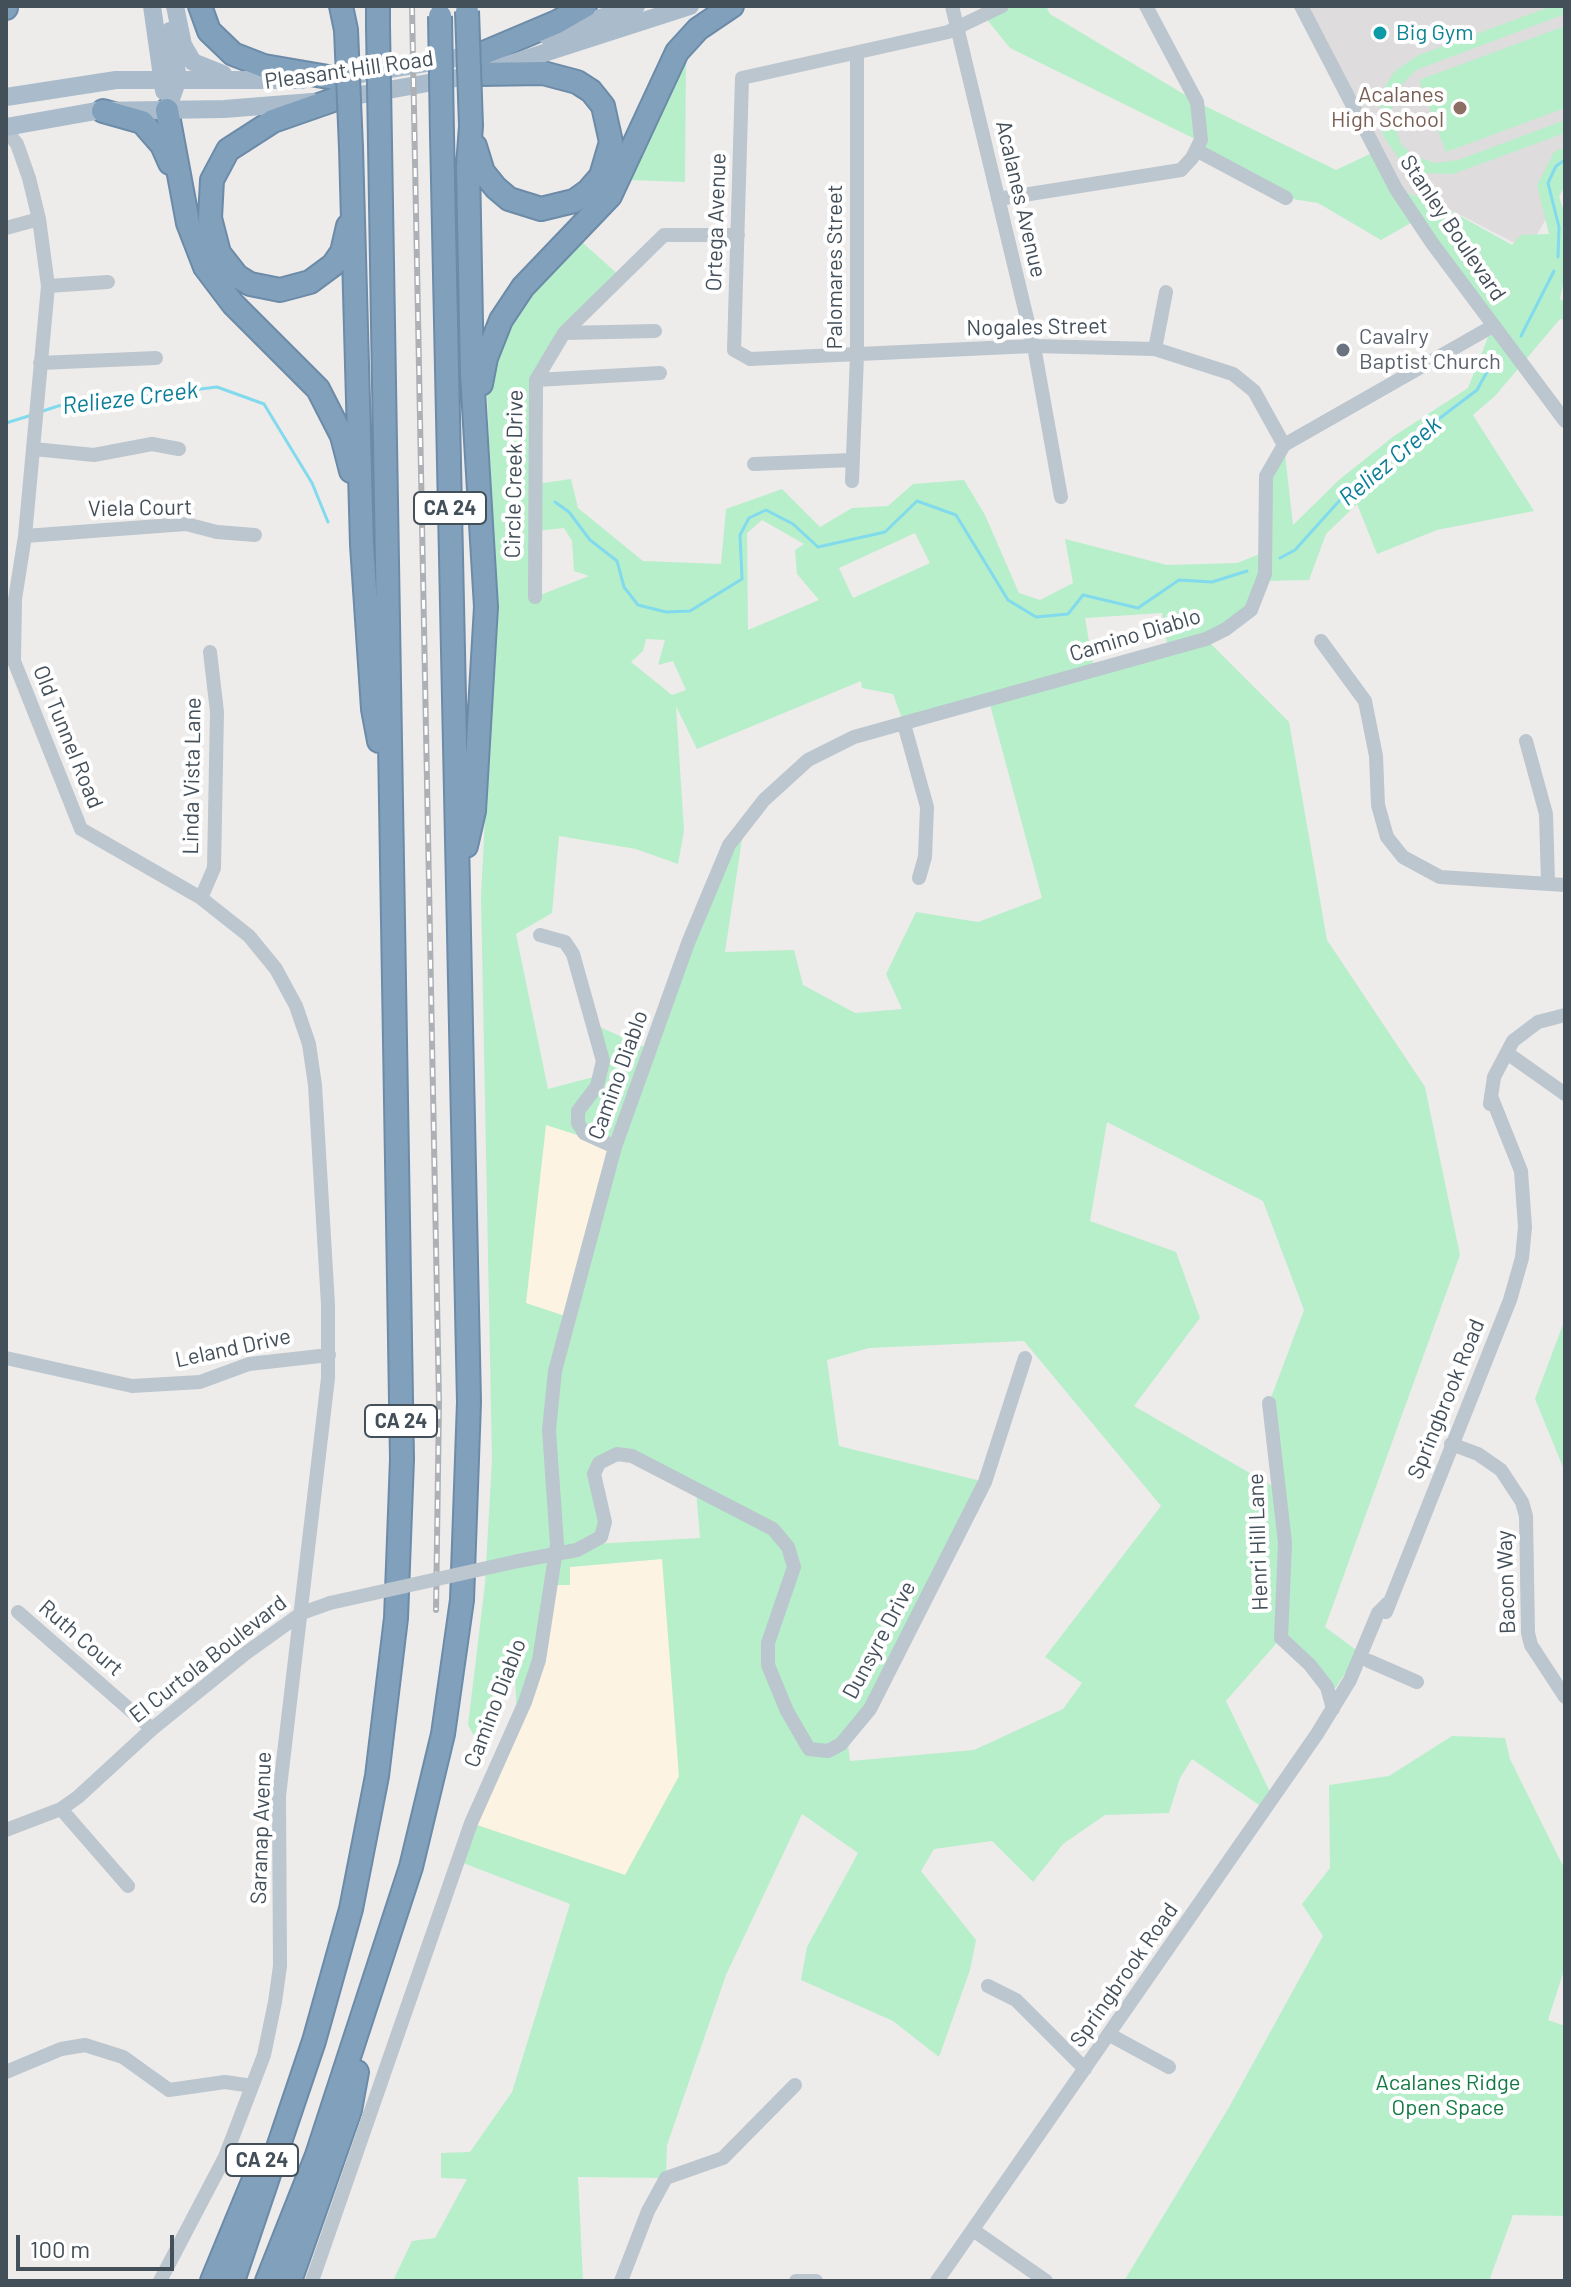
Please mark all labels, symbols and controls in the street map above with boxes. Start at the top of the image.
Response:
place label: Big Gym [1396,20,1473,46]
marker: Big Gym [1371,24,1389,42]
street label: Pleasant Hill Road [263,45,435,95]
place label: Acalanes High School [1331,82,1444,134]
marker: Acalanes High School [1451,99,1469,117]
street label: Acalanes Avenue [990,118,1052,280]
street label: Stanley Boulevard [1394,150,1512,306]
street label: Ortega Avenue [700,152,732,292]
street label: Palomares Street [822,184,848,350]
street label: Nogales Street [966,313,1108,341]
place label: Cavalry Baptist Church [1359,324,1501,376]
marker: Cavalry Baptist Church [1334,341,1352,359]
water label: Relieze Creek [60,375,200,421]
street label: Circle Creek Drive [499,389,529,559]
water label: Reliez Creek [1333,410,1447,512]
road number: CA 24 [414,492,486,524]
street label: Viela Court [88,494,192,522]
street label: Camino Diablo [1066,603,1204,667]
street label: Old Tunnel Road [27,662,109,812]
street label: Linda Vista Lane [177,697,207,855]
street label: Camino Diablo [582,1007,654,1143]
street label: Springbrook Road [1402,1315,1490,1483]
street label: Leland Drive [173,1323,293,1373]
road number: CA 24 [365,1405,437,1437]
street label: Henri Hill Lane [1242,1473,1274,1611]
street label: Bacon Way [1491,1530,1521,1634]
street label: Dunsyre Drive [837,1576,921,1704]
street label: El Curtola Boulevard [124,1589,292,1729]
street label: Ruth Court [33,1594,129,1682]
street label: Camino Diablo [458,1635,532,1771]
street label: Saranap Avenue [245,1751,277,1905]
street label: Springbrook Road [1064,1898,1184,2052]
park label: Acalanes Ridge Open Space [1376,2070,1520,2122]
road number: CA 24 [226,2144,298,2176]
scale bar [20,2219,178,2269]
text: 100 m [30,2234,90,2263]

